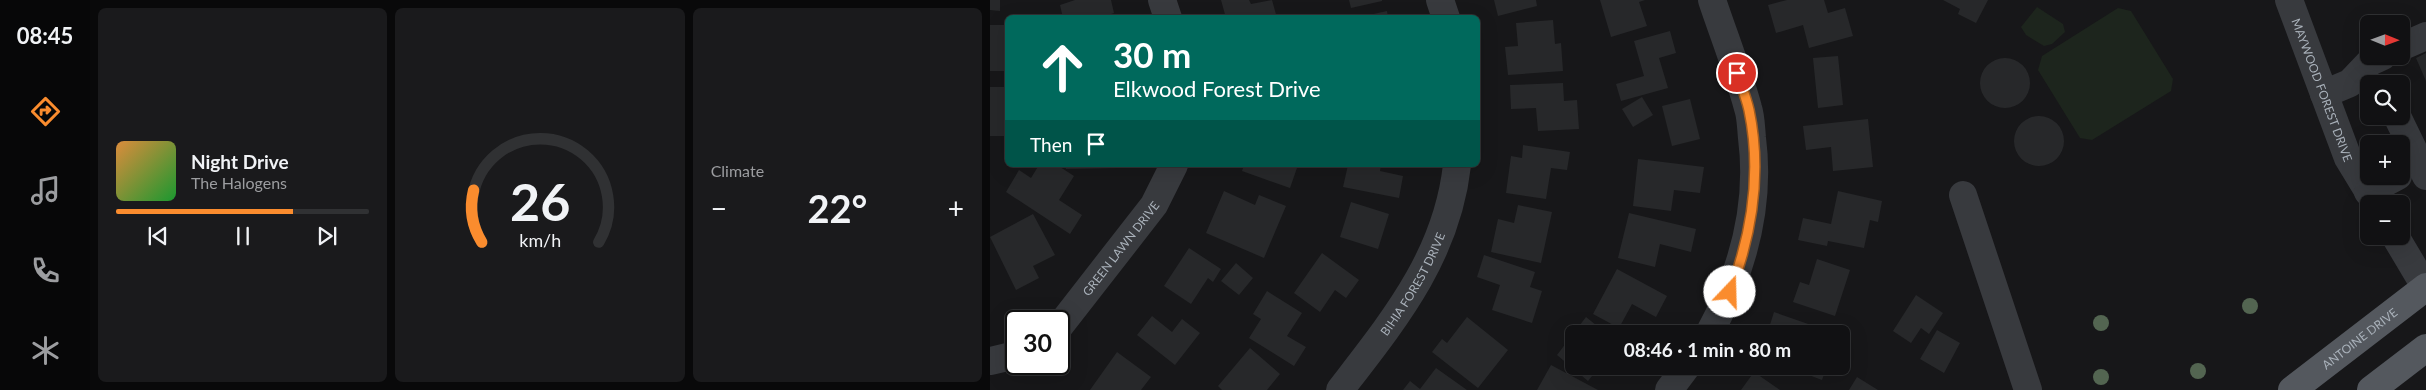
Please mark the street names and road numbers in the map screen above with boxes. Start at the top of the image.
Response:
street label: MAYWOOD FOREST DRIVE [2289,16,2356,164]
street label: GREEN LAWN DRIVE [1079,198,1162,298]
street label: BIHIA FOREST DRIVE [1377,230,1448,338]
street label: ANTOINE DRIVE [2319,304,2400,372]

